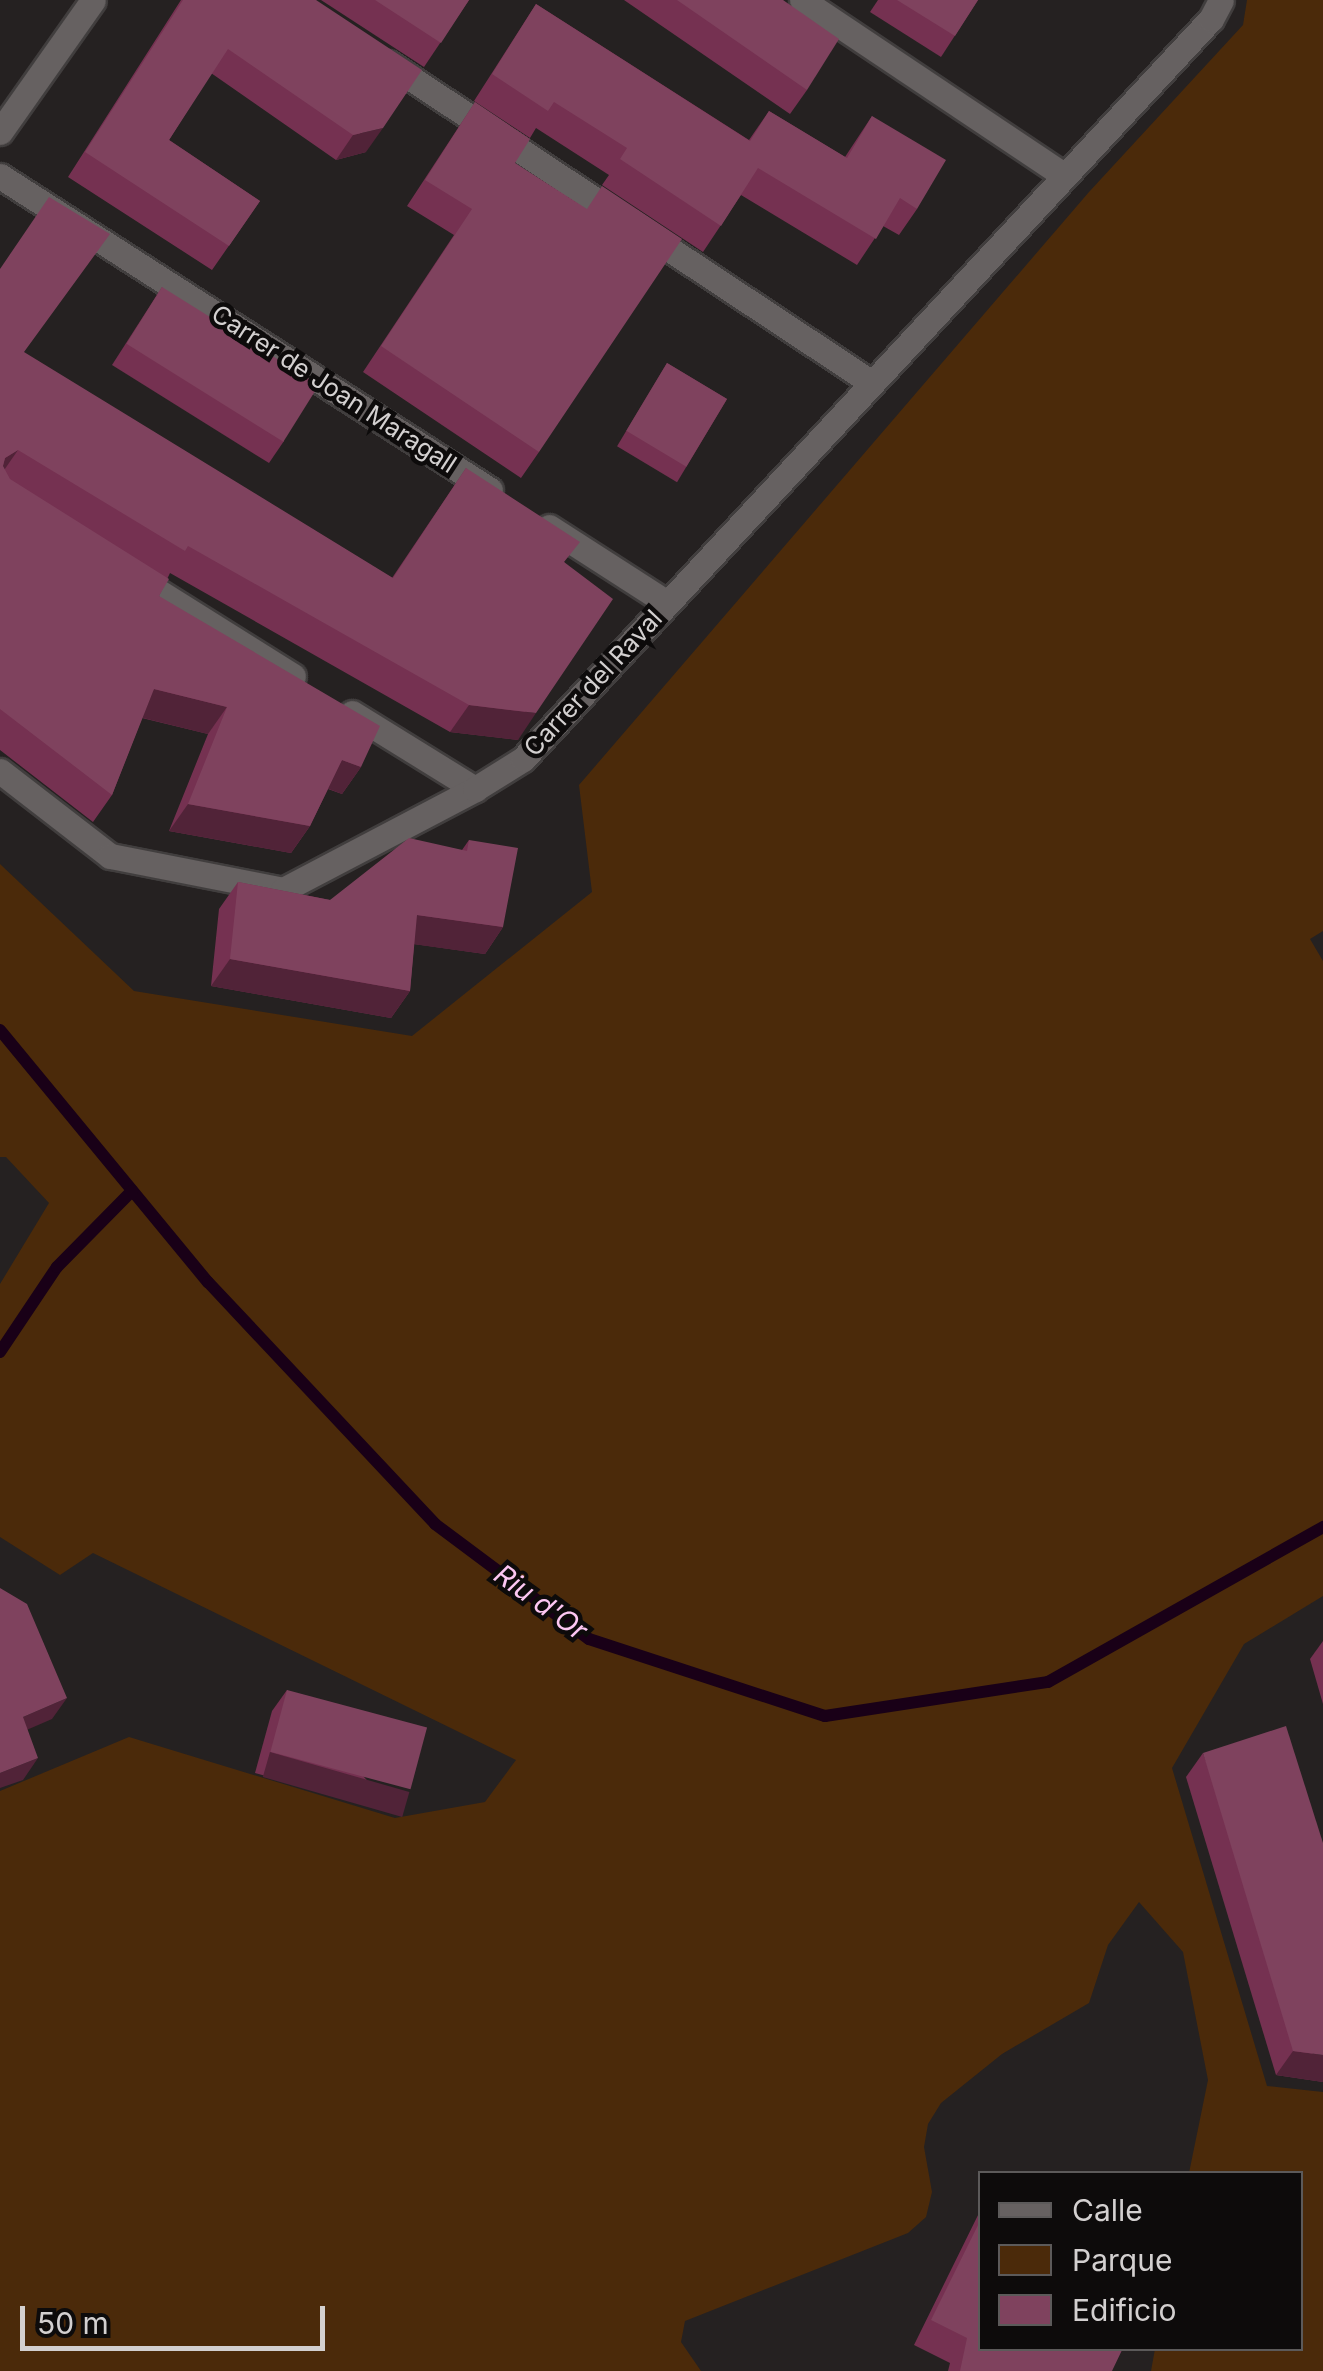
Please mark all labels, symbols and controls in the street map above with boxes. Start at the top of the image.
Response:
street label: Carrer de Joan Maragall [206,299,462,479]
street label: Carrer del Raval [518,604,668,762]
water label: Riu d'Or [488,1557,594,1647]
legend [978,2171,1303,2351]
text: Calle [1072,2192,1143,2228]
text: Parque [1072,2242,1172,2278]
scale bar [25,2286,330,2348]
text: Edificio [1072,2292,1176,2328]
text: 50 m [37,2305,109,2341]

